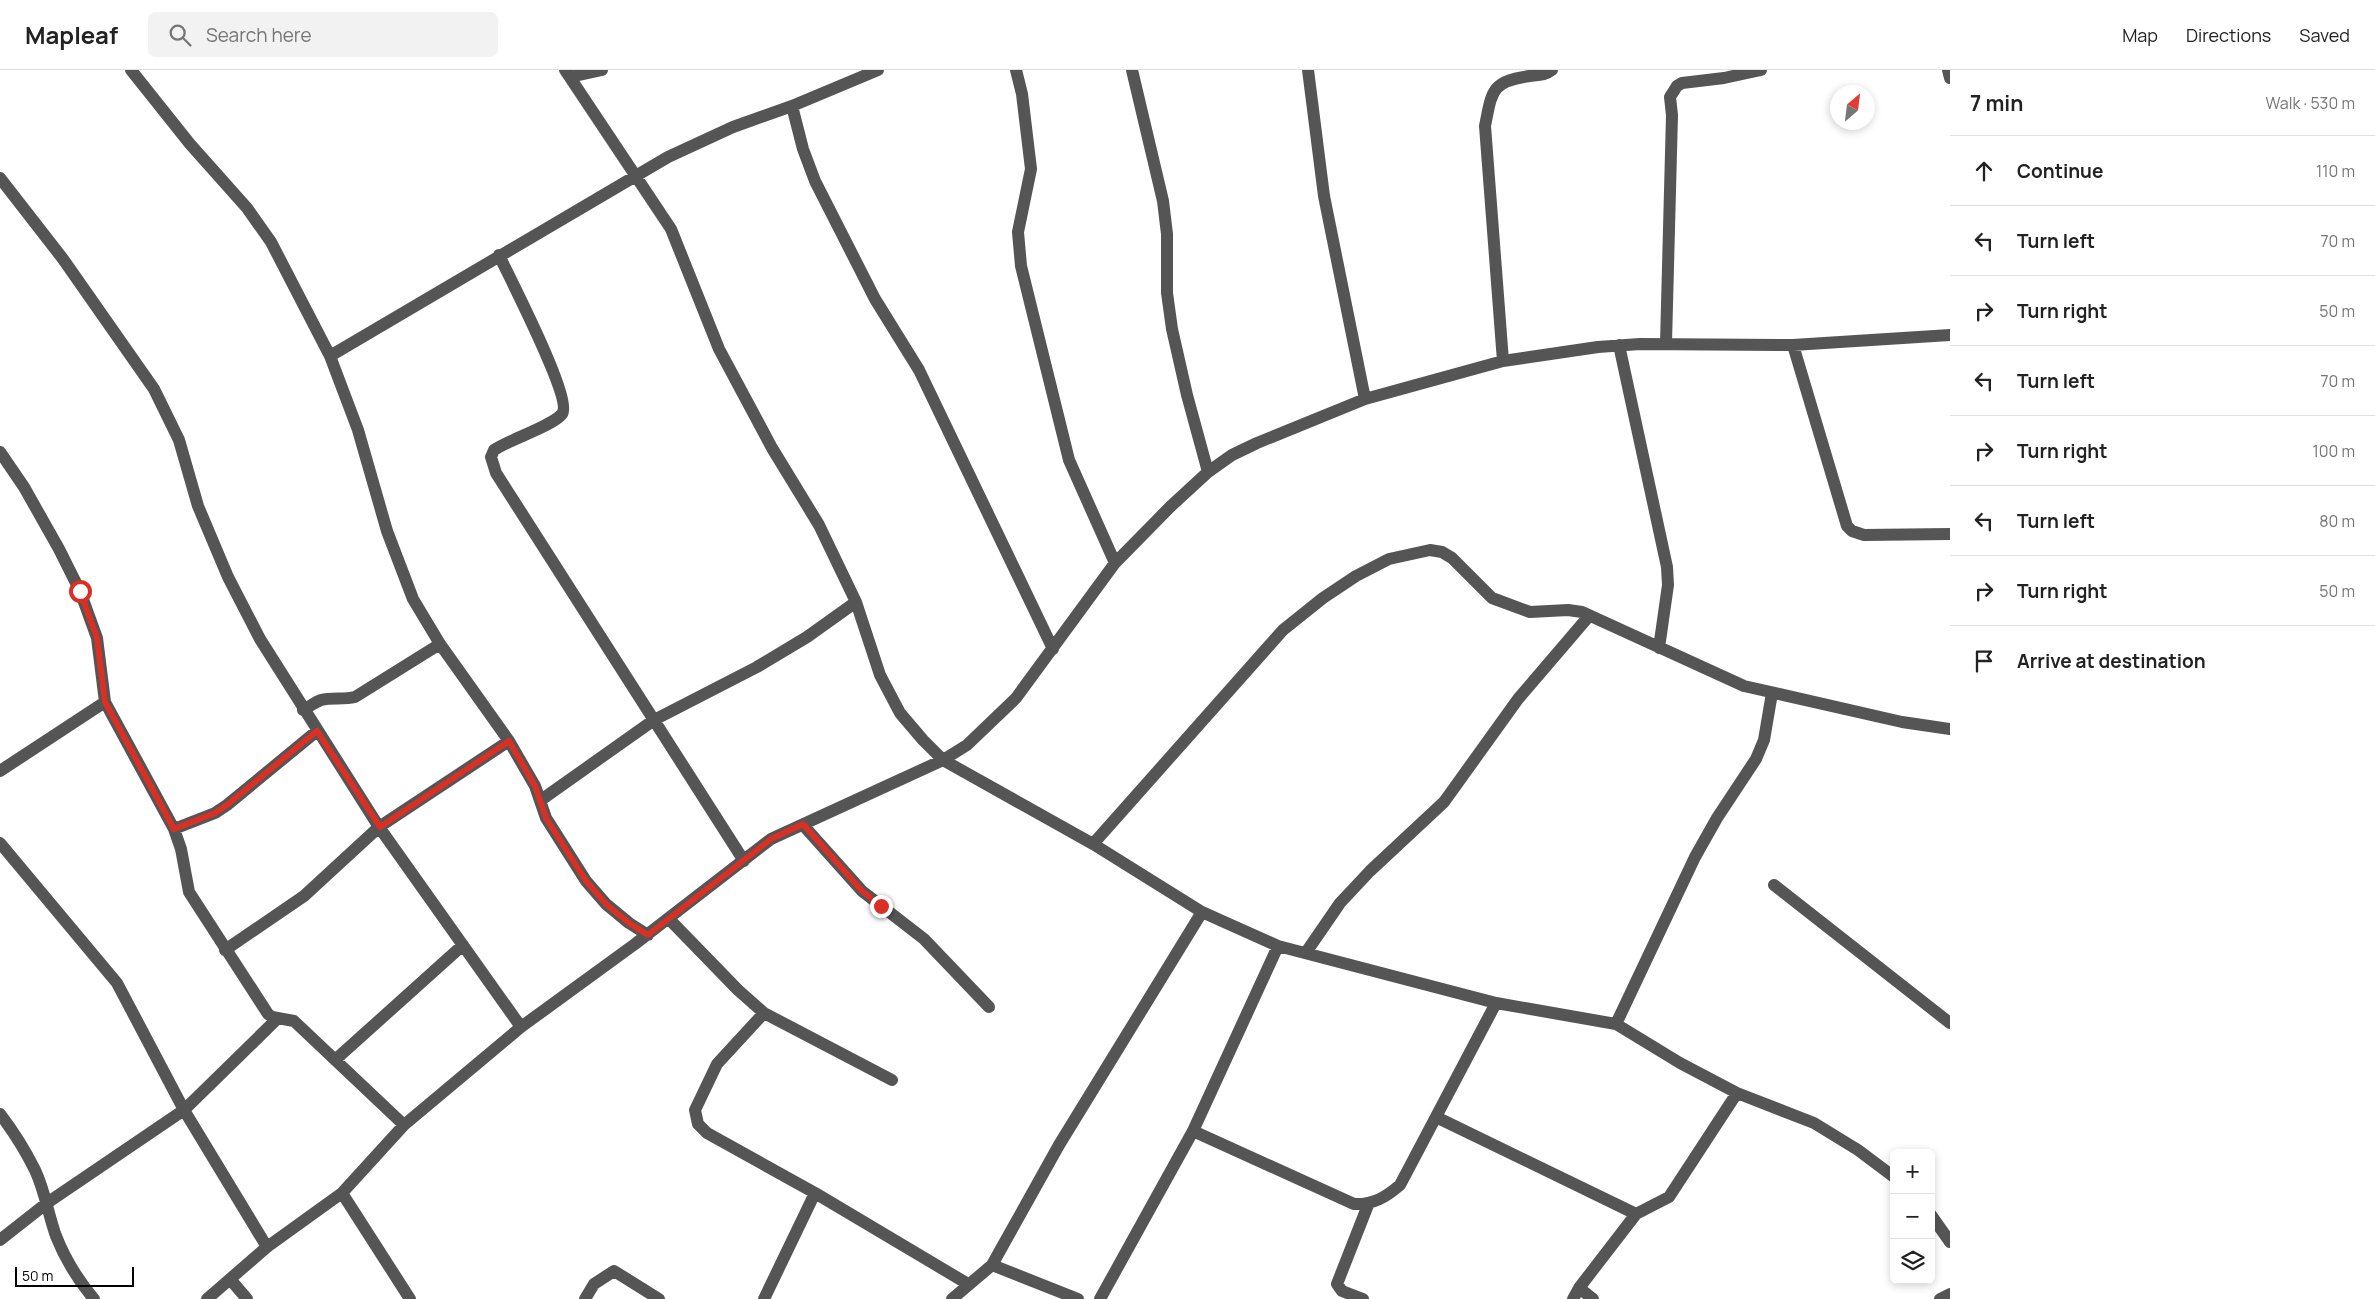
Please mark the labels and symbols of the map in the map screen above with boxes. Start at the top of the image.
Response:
north arrow [1830,85,1875,130]
route start [69,580,92,603]
route end [870,895,893,918]
scale bar [15,1264,134,1287]

